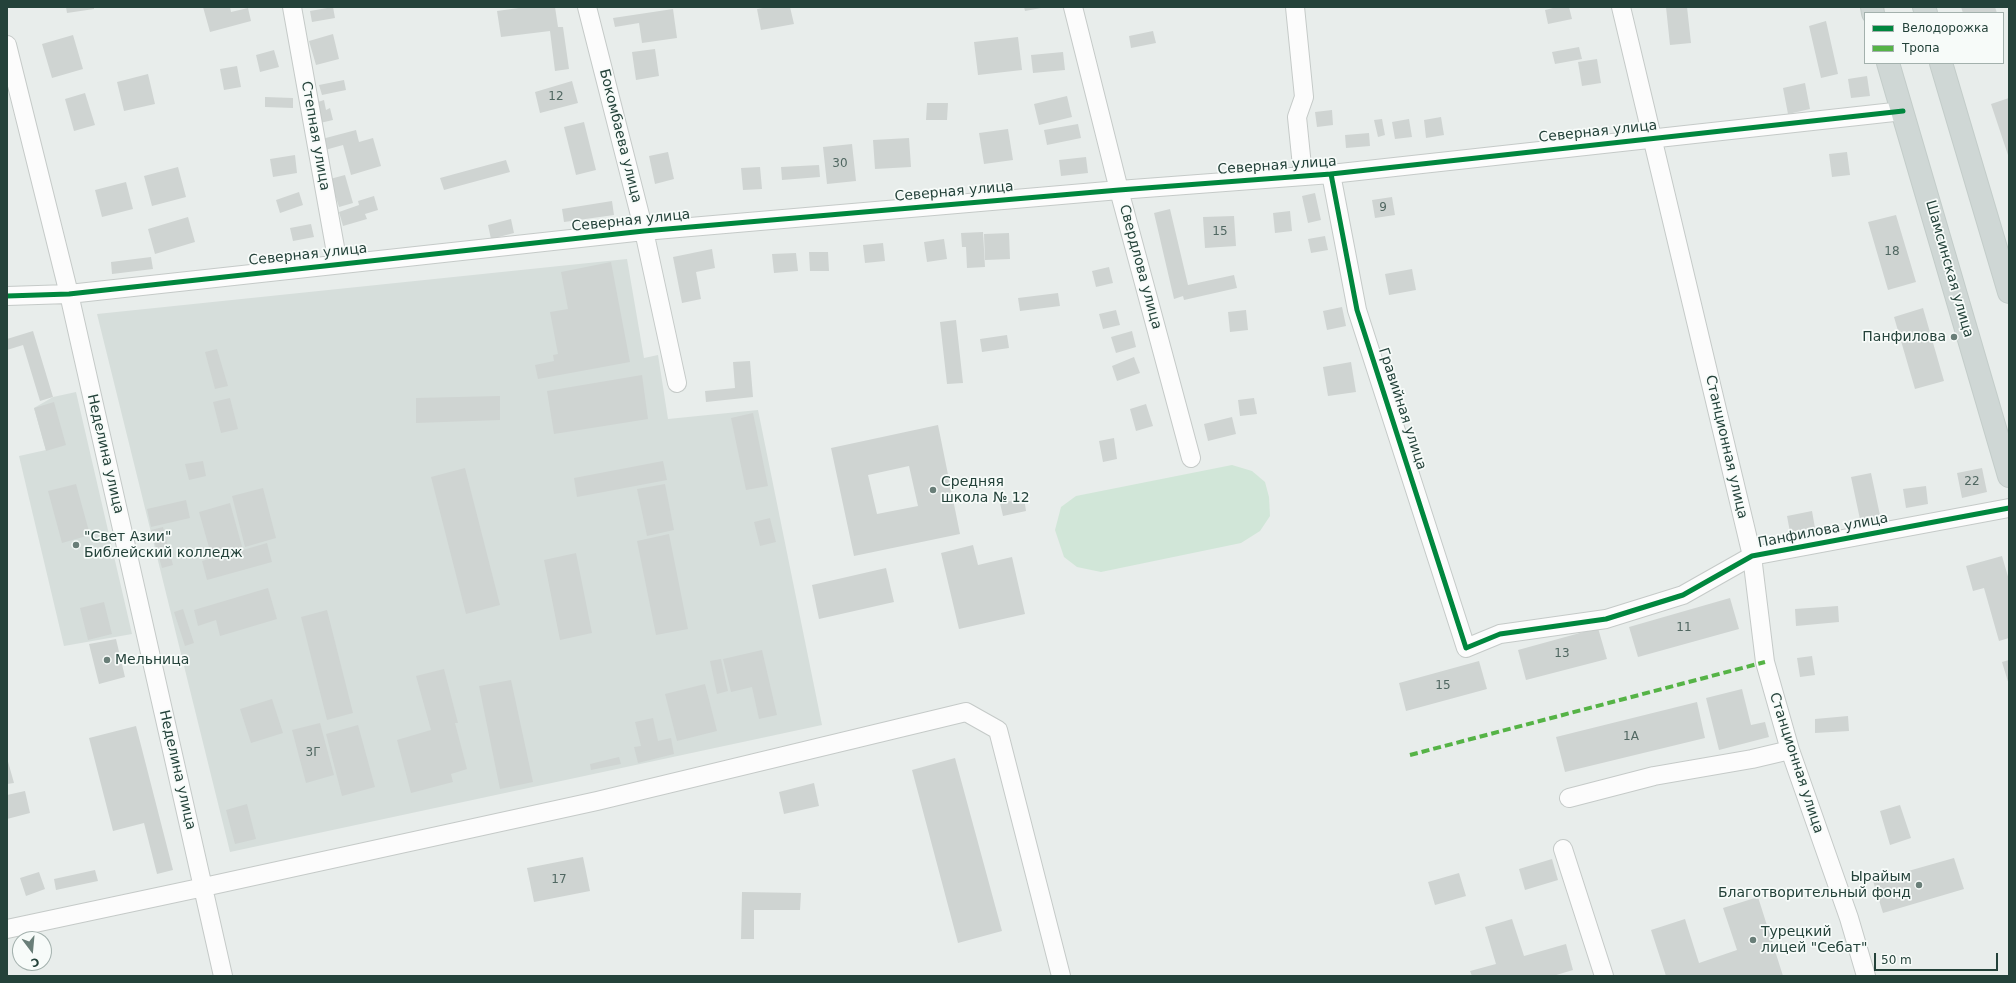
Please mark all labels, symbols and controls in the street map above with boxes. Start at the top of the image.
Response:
legend [1864,12,2004,64]
text: Велодорожка [1902,21,1989,35]
text: Тропа [1902,41,1940,55]
street label: Бокомбаева улица [595,67,645,205]
street label: Степная улица [297,80,333,192]
house number: 12 [548,90,564,104]
street label: Северная улица [1538,117,1658,147]
street label: Северная улица [1217,153,1337,179]
house number: 30 [832,157,848,171]
street label: Северная улица [894,178,1014,206]
street label: Шамсинская улица [1921,198,1977,340]
house number: 9 [1379,201,1387,215]
street label: Свердлова улица [1115,203,1165,331]
street label: Северная улица [571,206,691,236]
house number: 15 [1212,225,1228,239]
street label: Северная улица [248,240,368,270]
house number: 18 [1884,245,1900,259]
place label: Панфилова [1862,329,1946,345]
marker: Панфилова [1949,332,1959,342]
street label: Гравийная улица [1374,346,1430,472]
street label: Станционная улица [1701,373,1751,521]
street label: Неделина улица [83,393,127,515]
place label: Средняя школа № 12 [941,474,1030,506]
house number: 22 [1964,475,1980,489]
marker: Средняя школа № 12 [928,485,938,495]
street label: Панфилова улица [1756,510,1890,552]
place label: "Свет Азии" Библейский колледж [84,529,243,562]
marker: "Свет Азии" Библейский колледж [71,540,81,550]
house number: 11 [1676,621,1692,635]
house number: 13 [1554,647,1570,661]
place label: Мельница [115,652,189,668]
marker: Мельница [102,655,112,665]
house number: 15 [1435,679,1451,693]
street label: Станционная улица [1765,690,1827,836]
street label: Неделина улица [155,709,199,831]
house number: 1А [1623,730,1639,744]
house number: 3Г [306,746,320,760]
place label: Ырайым Благотворительный фонд [1718,869,1911,902]
house number: 17 [551,873,567,887]
marker: Ырайым Благотворительный фонд [1914,880,1924,890]
place label: Турецкий лицей "Себат" [1761,924,1867,956]
north arrow [12,931,52,971]
marker: Турецкий лицей "Себат" [1748,935,1758,945]
scale bar [1876,945,2000,971]
text: 50 m [1881,953,1912,967]
text: С [30,955,41,969]

